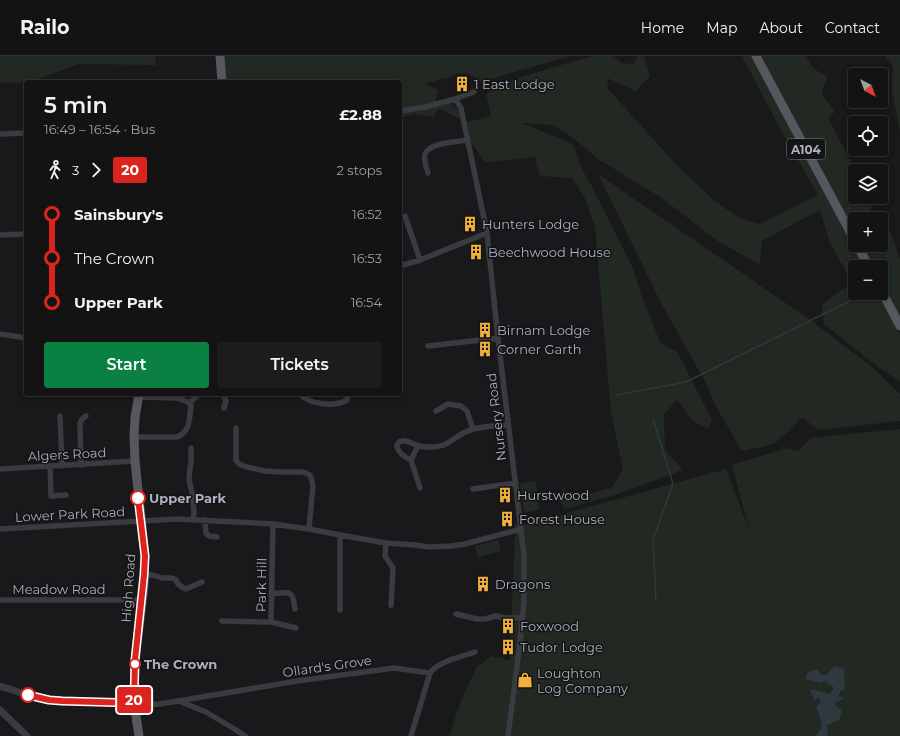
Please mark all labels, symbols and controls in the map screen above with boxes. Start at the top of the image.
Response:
text: Railo [20,16,69,39]
text: Home [641,19,684,37]
text: Map [706,19,737,37]
text: About [759,19,803,37]
text: Contact [825,19,880,37]
north arrow [848,68,888,108]
map controls [848,68,888,300]
building icon: 1 East Lodge [453,75,471,93]
place label: 1 East Lodge [474,76,555,92]
text: 5 min [44,92,108,119]
text: £2.88 [339,105,382,124]
button: locate [848,116,888,156]
text: 16:49 – 16:54 · Bus [44,121,155,137]
road number: A104 [787,139,825,159]
icon: walk [44,159,66,181]
icon: forward [85,159,107,181]
text: 20 [121,161,139,179]
text: 3 [72,162,79,178]
text: 2 stops [337,162,382,178]
button: layers [848,164,888,204]
text: Sainsbury's [74,205,163,224]
text: 16:52 [352,206,382,222]
button: + [848,212,888,252]
building icon: Hunters Lodge [461,215,479,233]
place label: Hunters Lodge [482,216,579,232]
building icon: Beechwood House [467,243,485,261]
place label: Beechwood House [488,244,611,260]
text: The Crown [74,249,155,268]
text: 16:53 [352,250,382,266]
button: − [848,260,888,300]
text: Upper Park [74,293,163,312]
text: 16:54 [351,294,382,310]
building icon: Birnam Lodge [476,321,494,339]
place label: Birnam Lodge [497,322,590,338]
building icon: Corner Garth [476,340,494,358]
place label: Corner Garth [497,341,582,357]
button: Start [44,342,209,388]
button: Tickets [217,342,382,388]
street label: Nursery Road [483,372,509,462]
street label: Algers Road [27,444,107,464]
building icon: Hurstwood [496,486,514,504]
place label: Hurstwood [517,487,589,503]
marker: Upper Park [130,490,146,506]
place label: Upper Park [149,490,227,506]
street label: Lower Park Road [15,503,125,525]
building icon: Forest House [498,510,516,528]
place label: Forest House [519,511,605,527]
street label: High Road [118,553,138,623]
street label: Park Hill [253,558,269,612]
building icon: Dragons [474,575,492,593]
place label: Dragons [495,576,550,592]
street label: Meadow Road [12,581,106,597]
building icon: Foxwood [499,617,517,635]
place label: Foxwood [520,618,579,634]
building icon: Tudor Lodge [499,638,517,656]
place label: Tudor Lodge [520,639,603,655]
street label: Ollard's Grove [282,652,373,680]
place label: The Crown [144,656,217,672]
marker: The Crown [129,658,141,670]
place label: Loughton Log Company [537,665,629,696]
shop icon: Loughton Log Company [516,671,534,689]
unlabelled marker [20,687,36,703]
line badge: 20 [116,687,152,713]
text: 20 [125,691,143,709]

